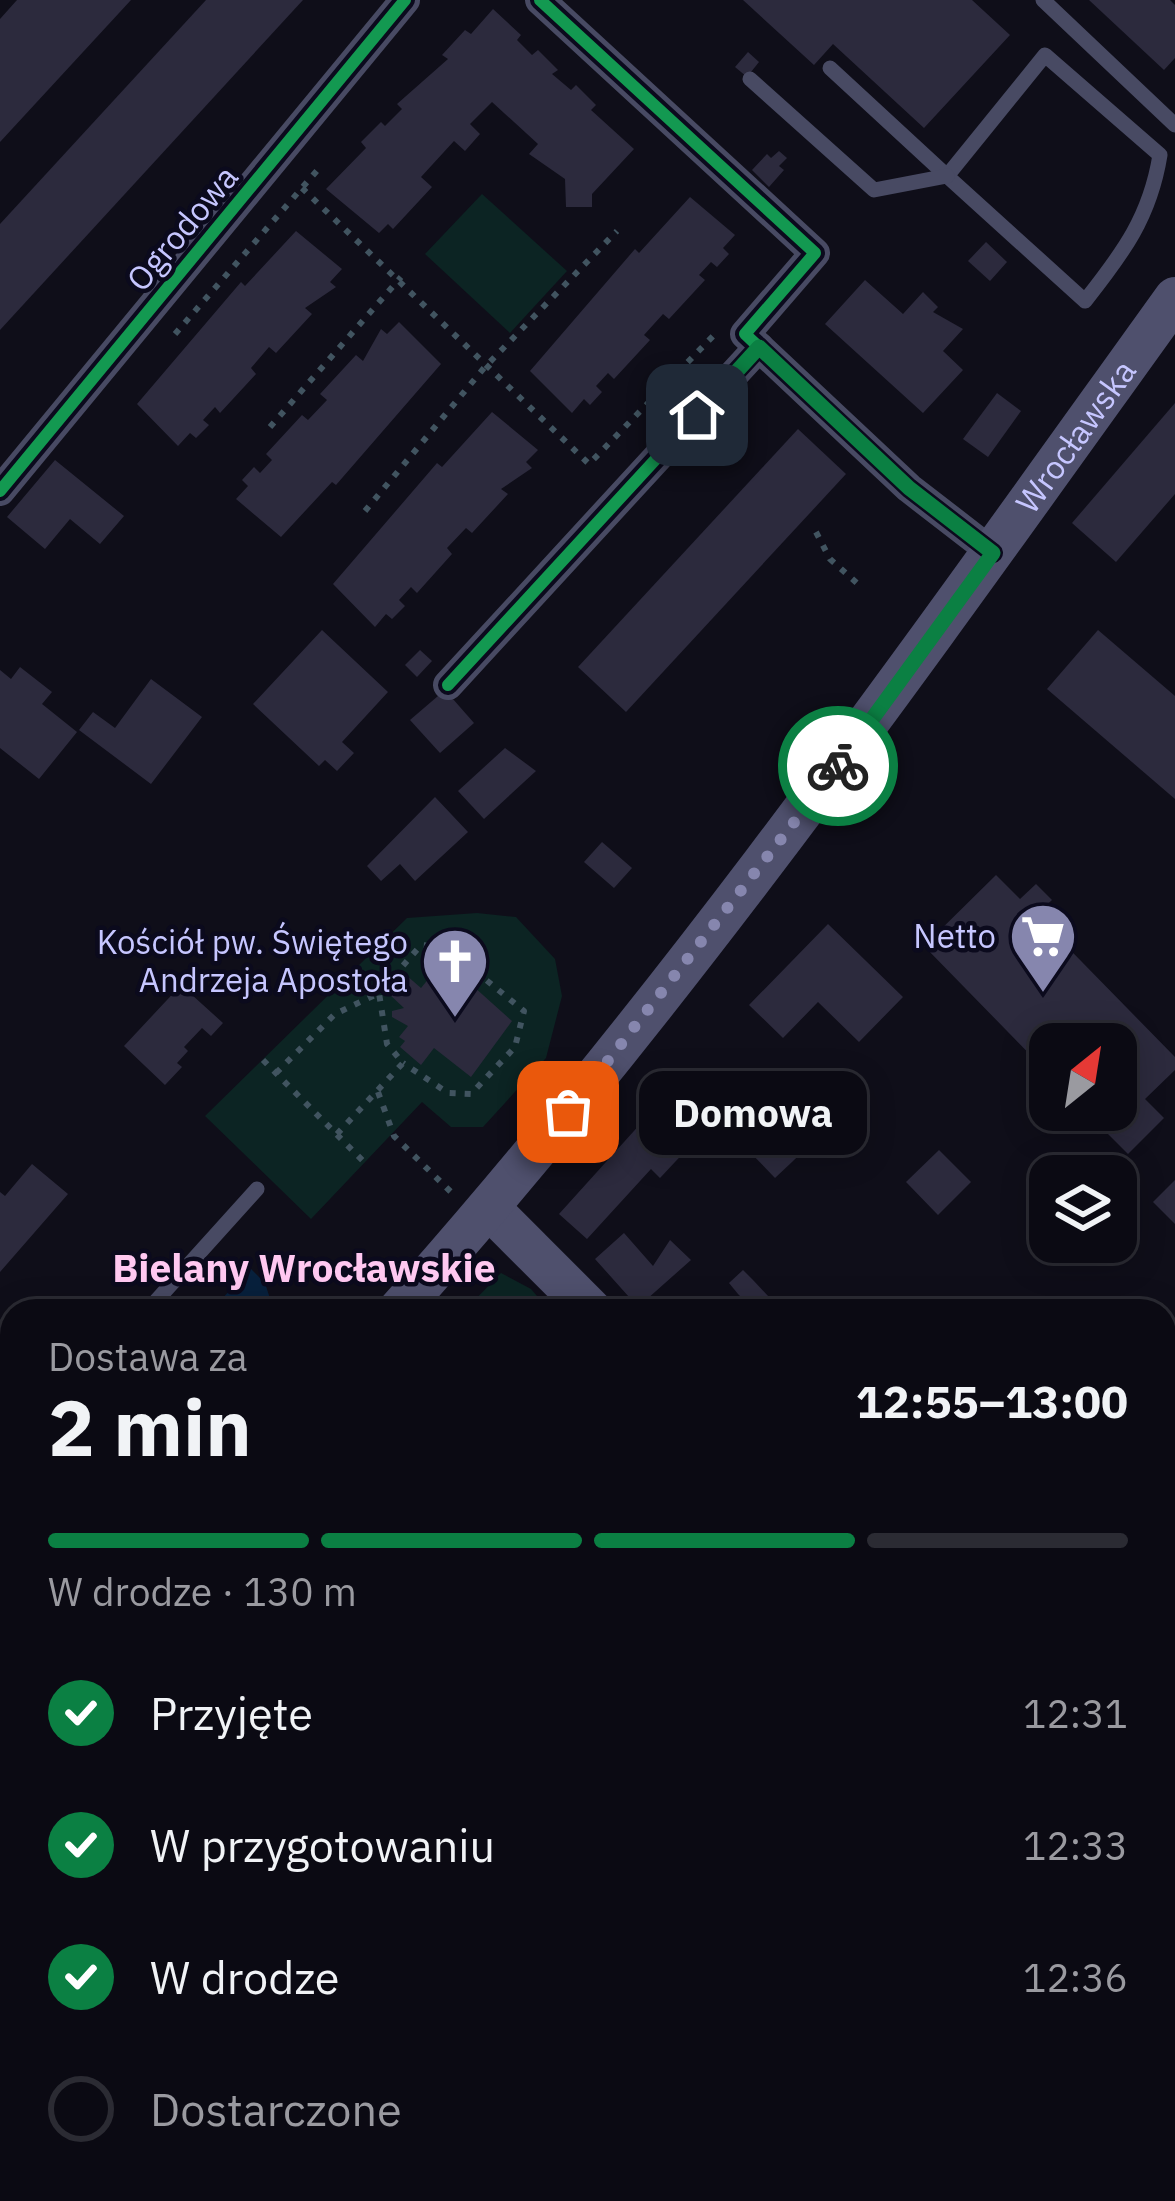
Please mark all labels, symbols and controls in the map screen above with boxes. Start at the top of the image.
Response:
street label: Ogrodowa [117,156,247,299]
street label: Wrocławska [1006,351,1145,521]
pin [646,364,748,466]
icon: home [664,382,730,448]
courier [778,706,898,826]
icon: bike [805,733,871,799]
supermarket icon: Netto [1008,901,1078,995]
place label: Netto [913,914,996,957]
place label: Kościół pw. Świętego Andrzeja Apostoła [97,920,408,1001]
church icon: Kościół pw. Świętego Andrzeja Apostoła [420,926,490,1020]
north arrow [1029,1023,1137,1131]
map controls [1029,1023,1137,1263]
pin [517,1061,619,1163]
callout: Domowa [640,1070,868,1154]
icon: bag [535,1079,601,1145]
text: Domowa [673,1087,833,1138]
button: layers [1029,1155,1137,1263]
district label: Bielany Wrocławskie [112,1242,496,1293]
text: Dostawa za [48,1331,248,1382]
text: 12:55–13:00 [856,1372,1128,1430]
text: 2 min [48,1376,252,1477]
text: W drodze · 130 m [48,1566,357,1617]
icon: check [48,1680,114,1746]
text: Przyjęte [150,1684,313,1742]
text: 12:31 [1023,1688,1128,1739]
icon: check [48,1812,114,1878]
text: W przygotowaniu [150,1816,495,1874]
text: 12:33 [1023,1820,1128,1871]
icon: check [48,1944,114,2010]
text: W drodze [150,1948,340,2006]
text: 12:36 [1023,1952,1128,2003]
text: Dostarczone [150,2080,402,2138]

